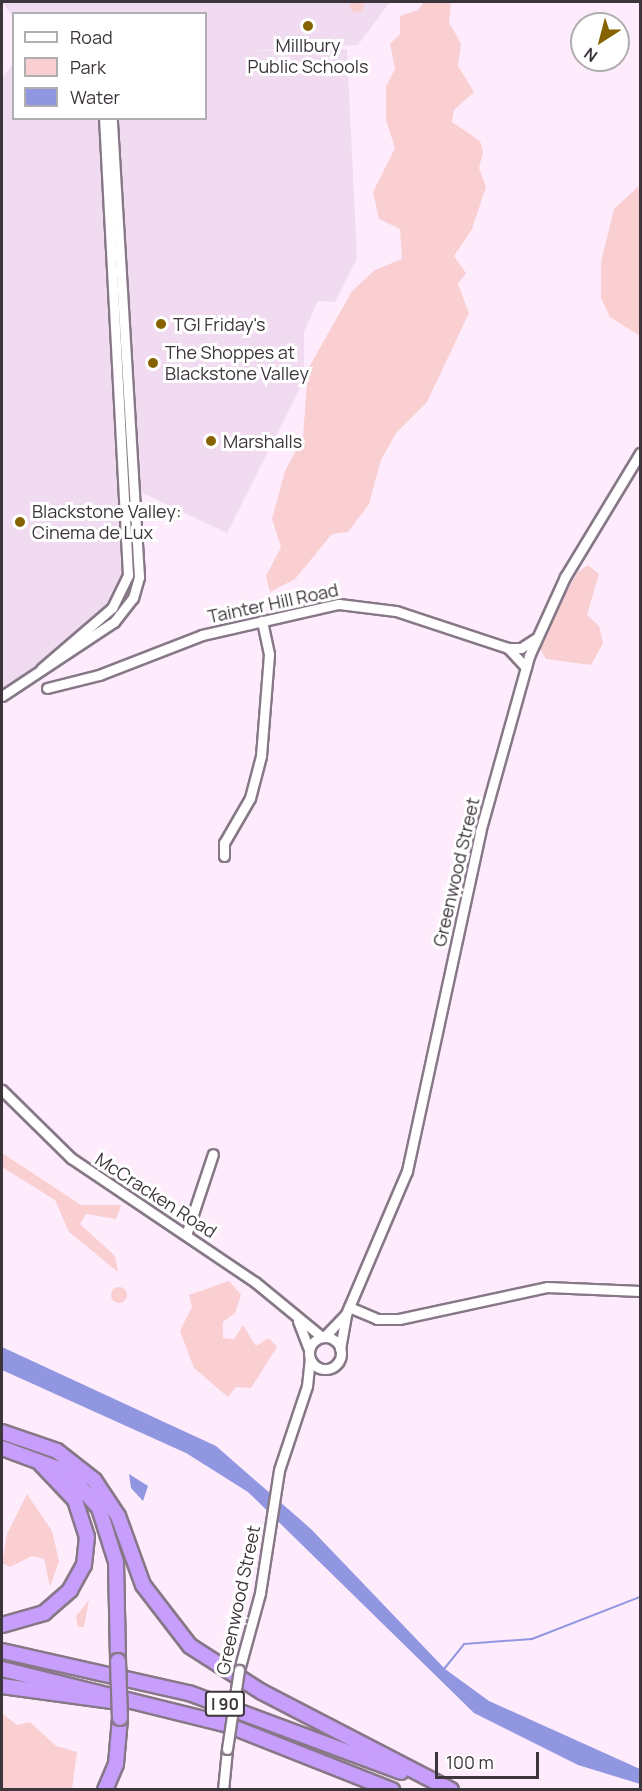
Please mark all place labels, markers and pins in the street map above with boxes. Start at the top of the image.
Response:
marker: Millbury Public Schools [301,19,315,33]
place label: Millbury Public Schools [248,35,368,78]
place label: TGI Friday's [173,313,265,335]
marker: TGI Friday's [154,317,168,331]
place label: The Shoppes at Blackstone Valley [165,342,309,385]
marker: The Shoppes at Blackstone Valley [146,356,160,370]
place label: Marshalls [223,430,302,452]
marker: Marshalls [204,434,218,448]
place label: Blackstone Valley: Cinema de Lux [32,501,181,544]
marker: Blackstone Valley: Cinema de Lux [13,515,27,529]

